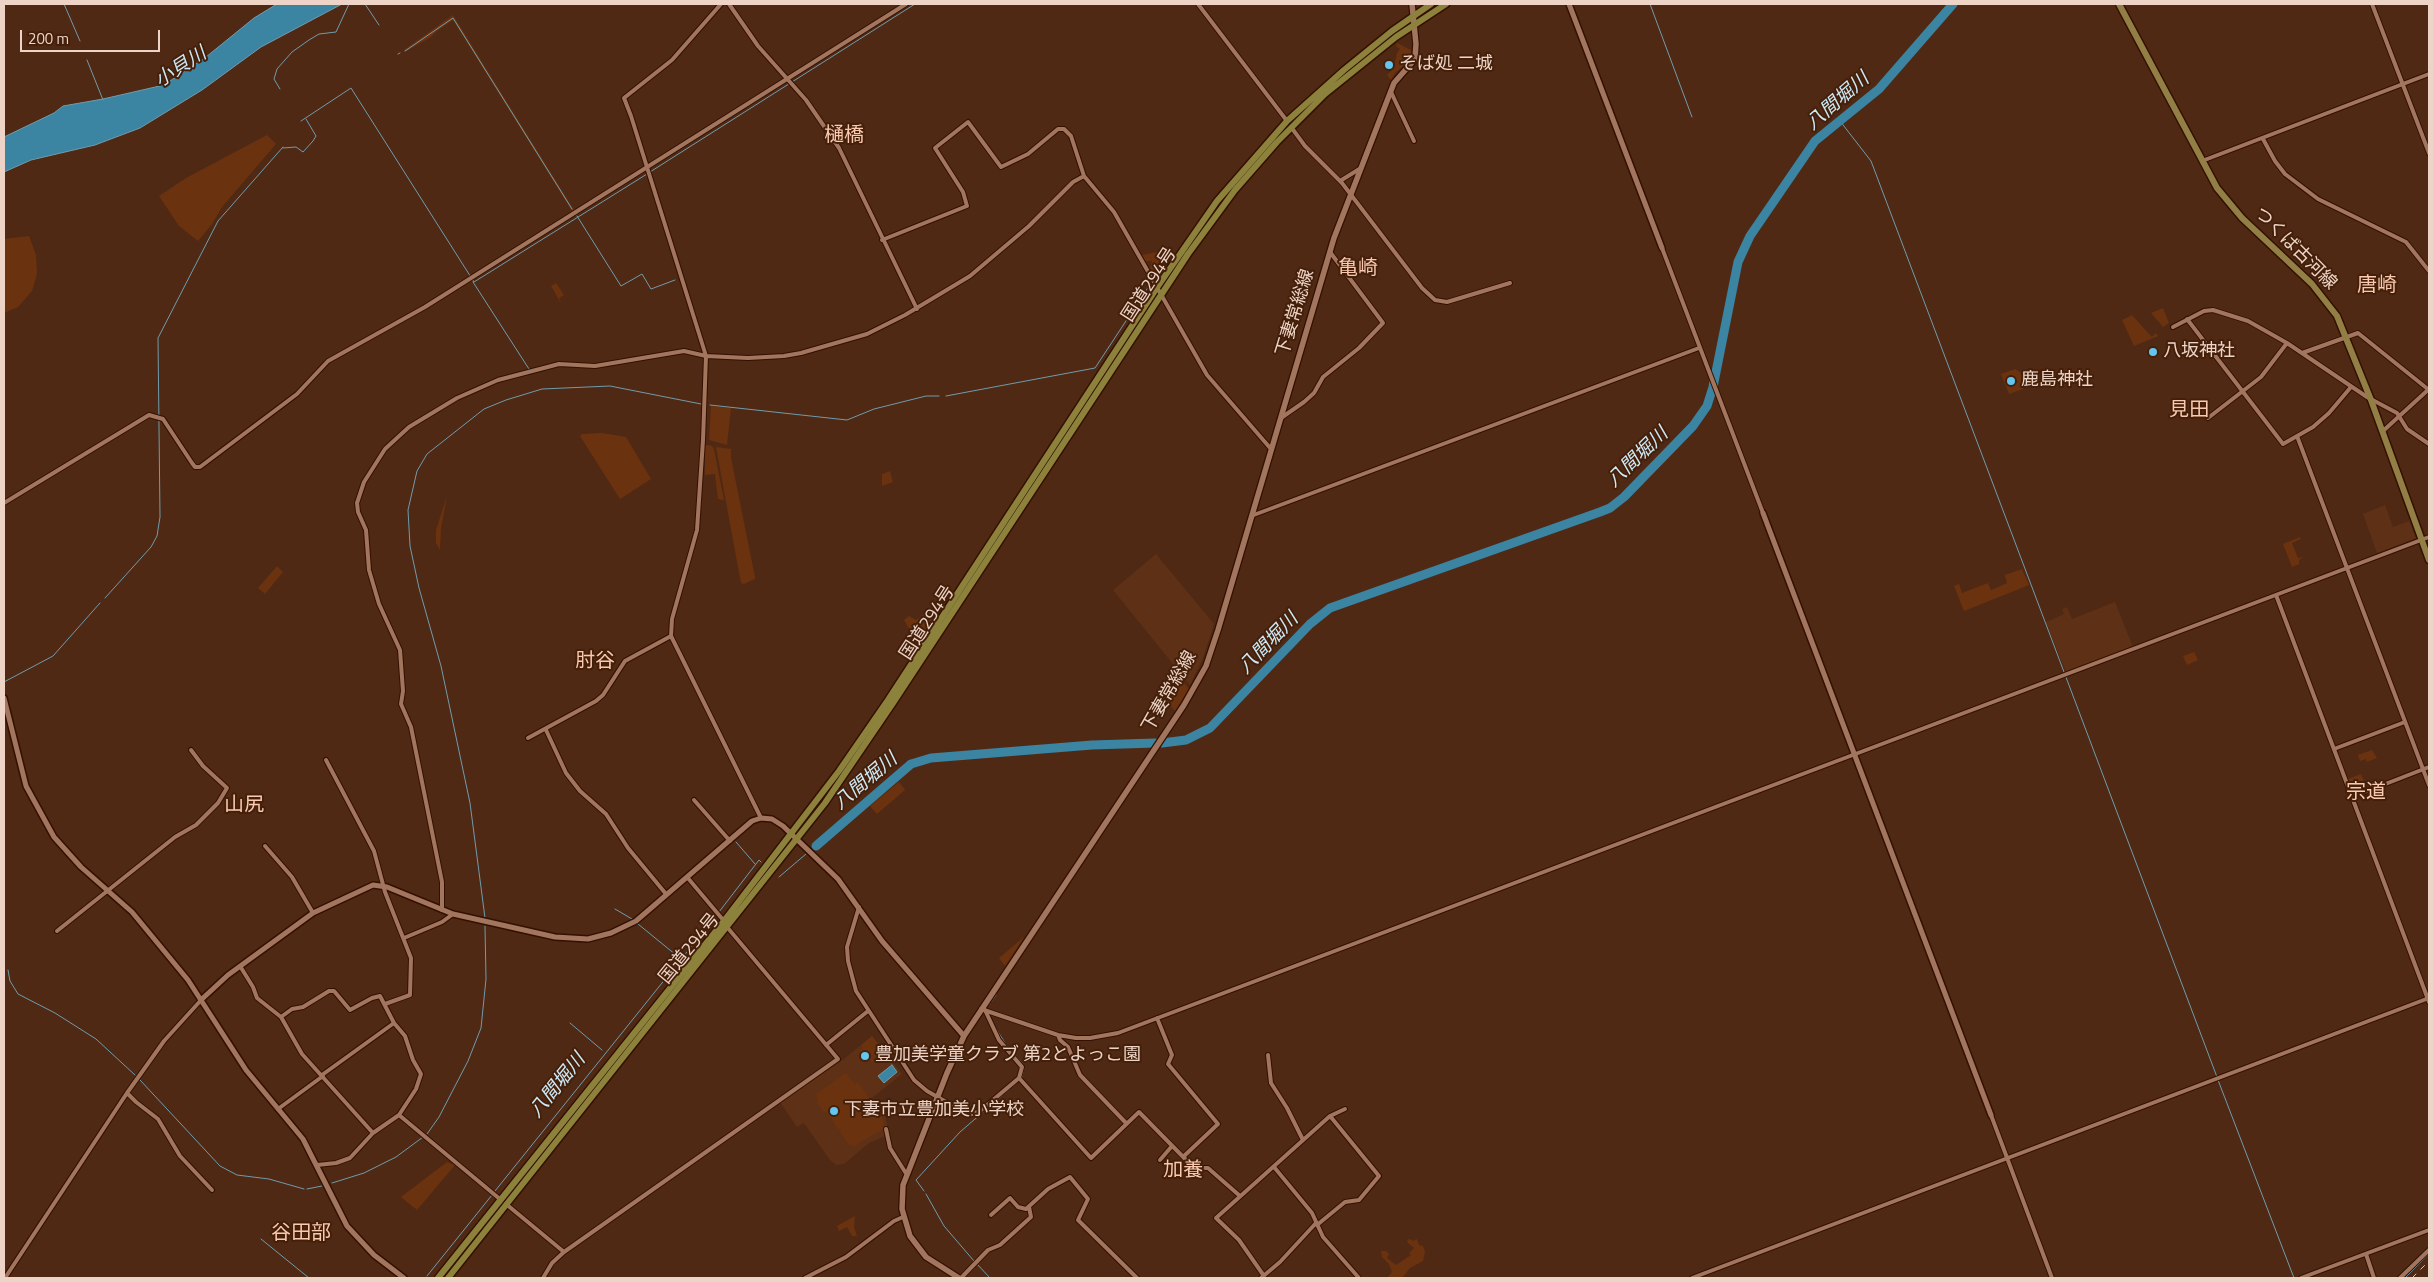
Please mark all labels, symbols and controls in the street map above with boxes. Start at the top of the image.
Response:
scale bar [22,20,162,52]
text: 200 m [28,27,69,50]
water label: 小貝川 [151,43,211,93]
place label: そば処 二城 [1399,54,1493,76]
marker: そば処 二城 [1383,59,1395,71]
water label: 八間堀川 [1802,68,1874,136]
district label: 樋橋 [824,124,864,148]
street label: つくば古河線 [2249,203,2341,295]
street label: 国道294号 [1118,244,1182,326]
district label: 亀崎 [1338,257,1378,281]
street label: 下妻常総線 [1273,267,1319,359]
district label: 唐崎 [2357,274,2397,298]
place label: 八坂神社 [2163,341,2235,363]
marker: 八坂神社 [2147,346,2159,358]
place label: 鹿島神社 [2021,370,2093,392]
marker: 鹿島神社 [2005,375,2017,387]
district label: 見田 [2169,399,2209,423]
water label: 八間堀川 [1603,423,1673,493]
street label: 国道294号 [896,582,960,664]
water label: 八間堀川 [1234,609,1304,679]
street label: 下妻常総線 [1138,648,1202,736]
district label: 肘谷 [575,650,615,674]
water label: 八間堀川 [830,749,902,815]
district label: 宗道 [2346,781,2386,805]
district label: 山尻 [224,794,264,818]
street label: 国道294号 [655,909,725,989]
place label: 豊加美学童クラブ 第2とよっこ園 [875,1045,1141,1067]
water label: 八間堀川 [525,1049,591,1123]
marker: 豊加美学童クラブ 第2とよっこ園 [859,1050,871,1062]
place label: 下妻市立豊加美小学校 [844,1100,1024,1122]
marker: 下妻市立豊加美小学校 [828,1105,840,1117]
district label: 加養 [1163,1159,1203,1183]
district label: 谷田部 [271,1222,331,1246]

